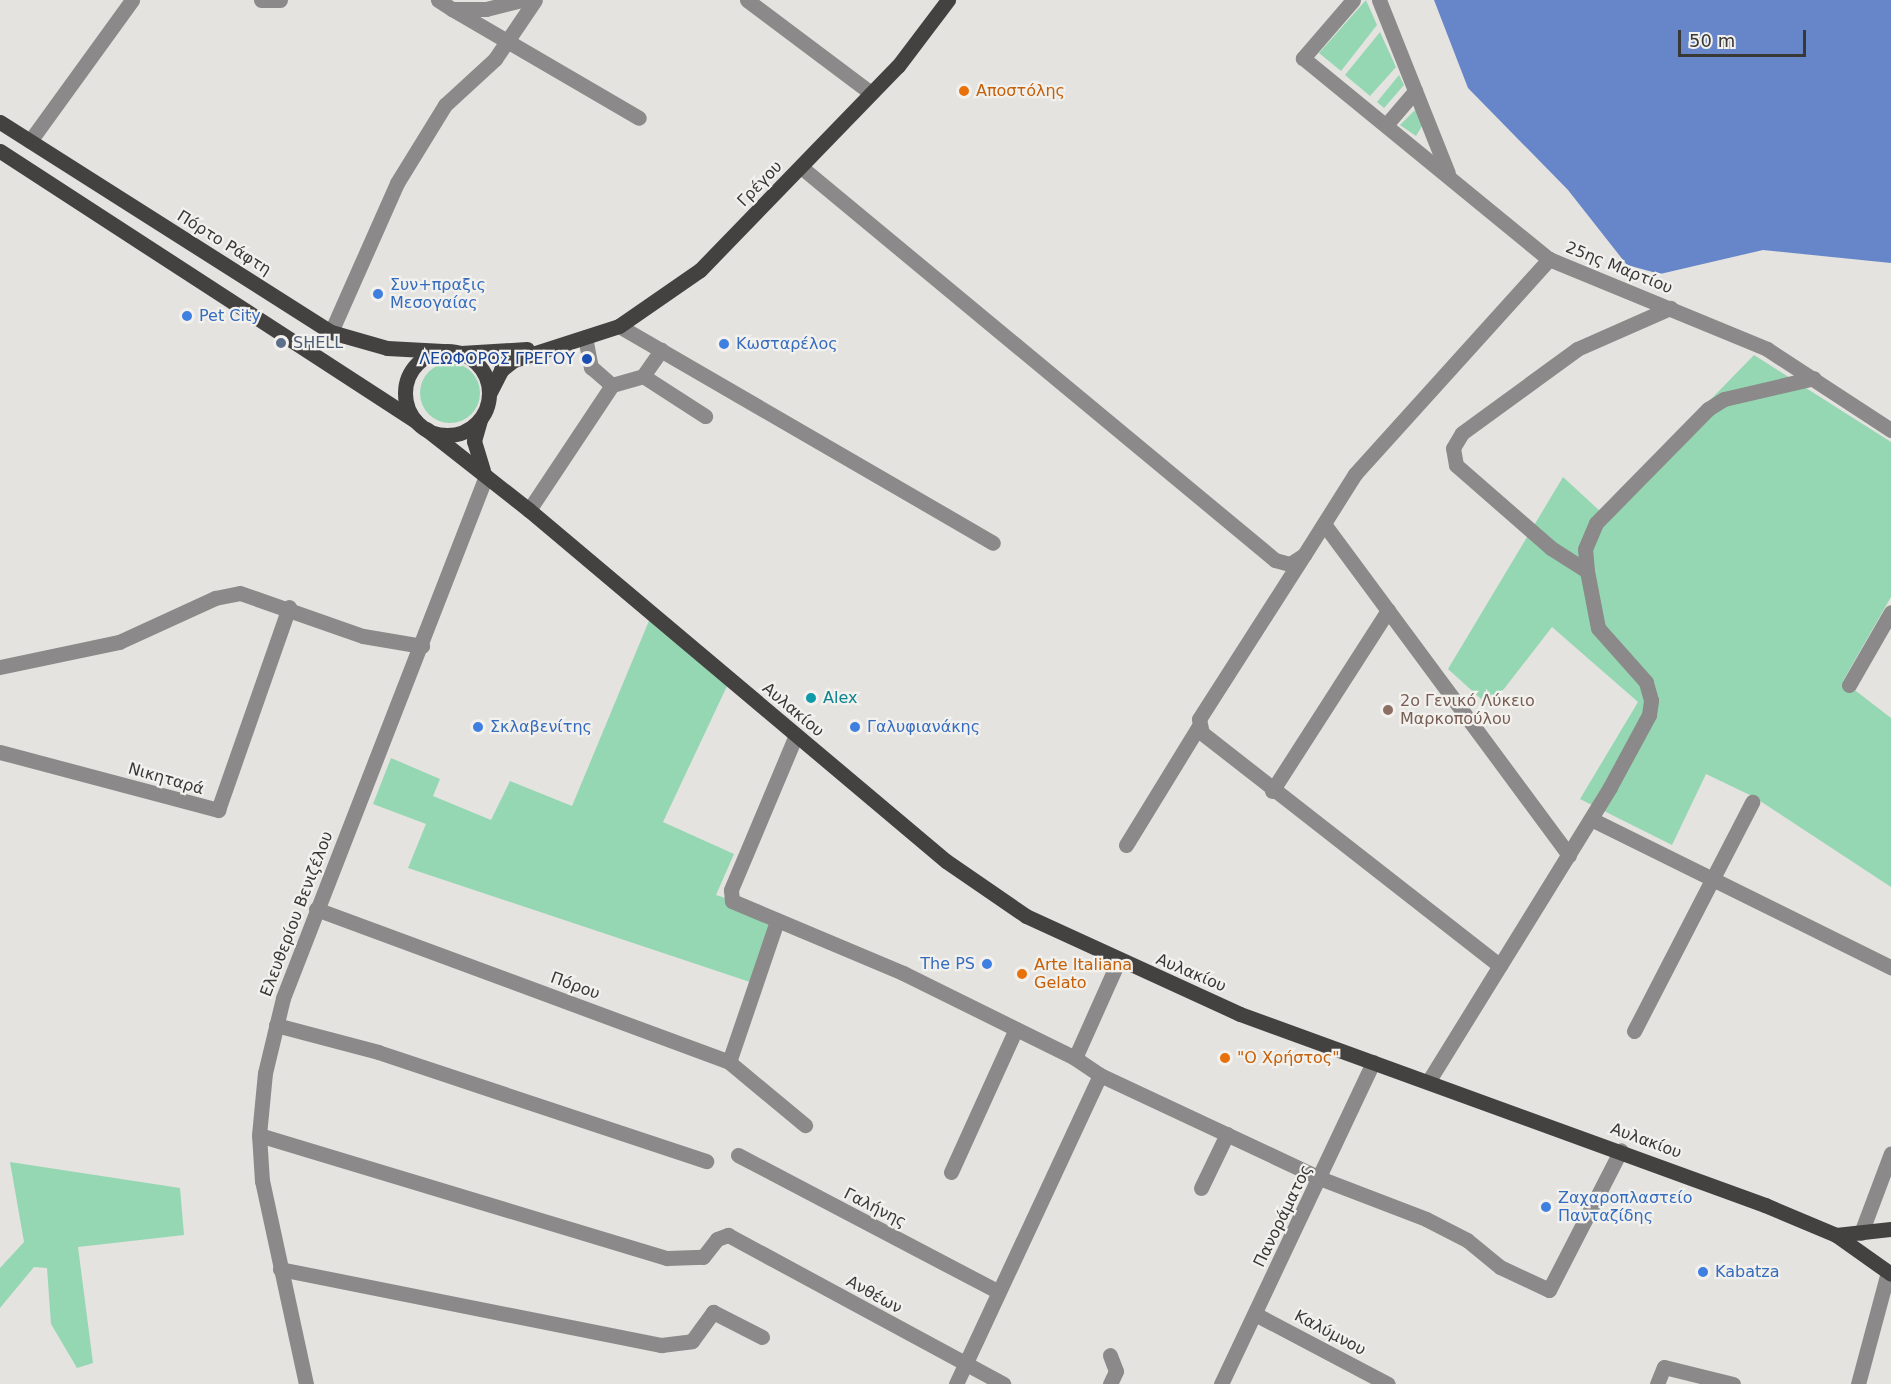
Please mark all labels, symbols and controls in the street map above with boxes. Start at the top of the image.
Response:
scale bar [1681,18,1808,56]
text: 50 m [1689,30,1735,51]
place label: Αποστόλης [976,81,1065,101]
marker: Αποστόλης [957,84,971,98]
street label: Γρέγου [734,157,786,211]
street label: Πόρτο Ράφτη [174,207,274,279]
street label: 25ης Μαρτίου [1563,238,1675,298]
place label: Συν+πραξις Μεσογαίας [390,275,486,313]
marker: Συν+πραξις Μεσογαίας [371,287,385,301]
place label: Pet City [199,306,261,326]
marker: Pet City [180,309,194,323]
place label: SHELL [293,333,343,353]
place label: Κωσταρέλος [736,334,838,354]
marker: SHELL [274,336,288,350]
marker: Κωσταρέλος [717,337,731,351]
place label: ΛΕΩΦΟΡΟΣ ΓΡΕΓΟΥ [419,349,575,369]
marker: ΛΕΩΦΟΡΟΣ ΓΡΕΓΟΥ [580,352,594,366]
street label: Αυλακίου [758,679,828,741]
place label: Alex [823,688,857,708]
marker: Alex [804,691,818,705]
place label: 2ο Γενικό Λύκειο Μαρκοπούλου [1400,691,1535,729]
marker: 2ο Γενικό Λύκειο Μαρκοπούλου [1381,703,1395,717]
place label: Σκλαβενίτης [490,717,592,737]
place label: Γαλυφιανάκης [867,717,980,737]
marker: Σκλαβενίτης [471,720,485,734]
marker: Γαλυφιανάκης [848,720,862,734]
street label: Νικηταρά [126,759,206,799]
street label: Ελευθερίου Βενιζέλου [257,829,337,999]
street label: Αυλακίου [1153,950,1229,996]
place label: The PS [920,954,975,974]
place label: Arte Italiana Gelato [1034,955,1132,993]
marker: The PS [980,957,994,971]
marker: Arte Italiana Gelato [1015,967,1029,981]
street label: Πόρου [548,968,602,1004]
place label: "Ο Χρήστος" [1237,1048,1340,1068]
marker: "Ο Χρήστος" [1218,1051,1232,1065]
street label: Αυλακίου [1608,1119,1684,1163]
street label: Πανοράματος [1250,1162,1316,1270]
street label: Γαλήνης [841,1184,909,1232]
place label: Ζαχαροπλαστείο Πανταζίδης [1558,1188,1693,1226]
marker: Ζαχαροπλαστείο Πανταζίδης [1539,1200,1553,1214]
place label: Kabatza [1715,1262,1779,1282]
marker: Kabatza [1696,1265,1710,1279]
street label: Ανθέων [843,1272,905,1318]
street label: Καλύμνου [1291,1306,1369,1360]

